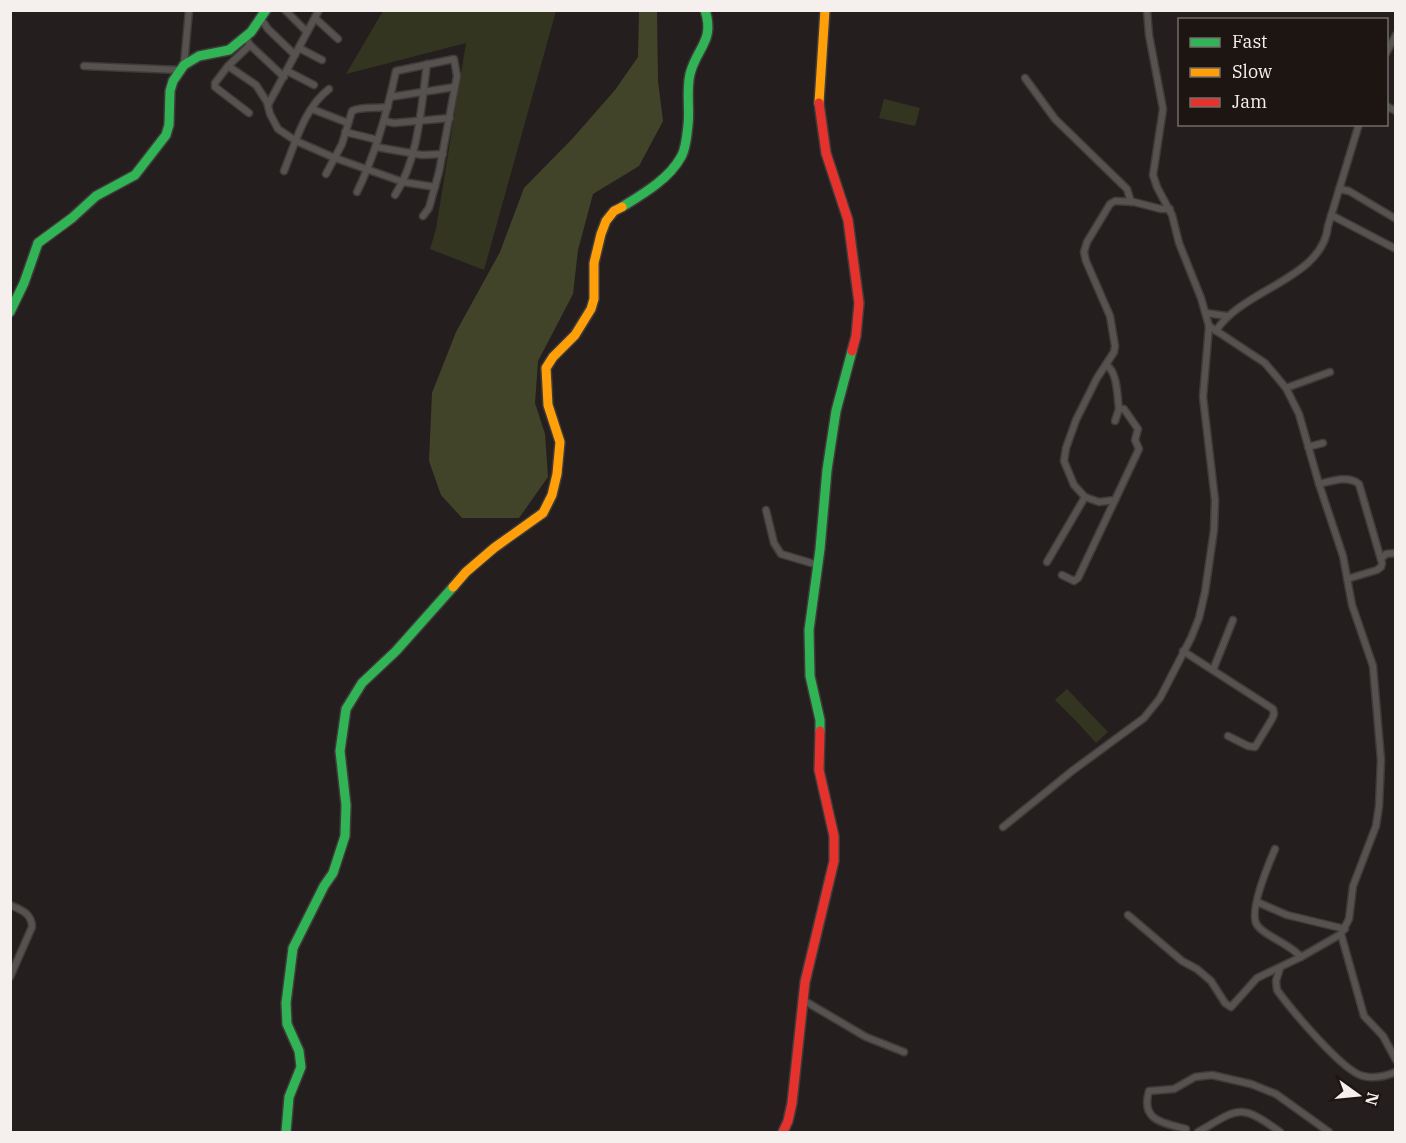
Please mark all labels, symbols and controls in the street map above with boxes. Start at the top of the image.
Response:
legend [1178,18,1388,126]
text: Fast [1232,30,1267,53]
text: Slow [1232,60,1272,83]
text: Jam [1232,90,1267,113]
north arrow [1328,1065,1388,1125]
text: N [1361,1090,1384,1108]

